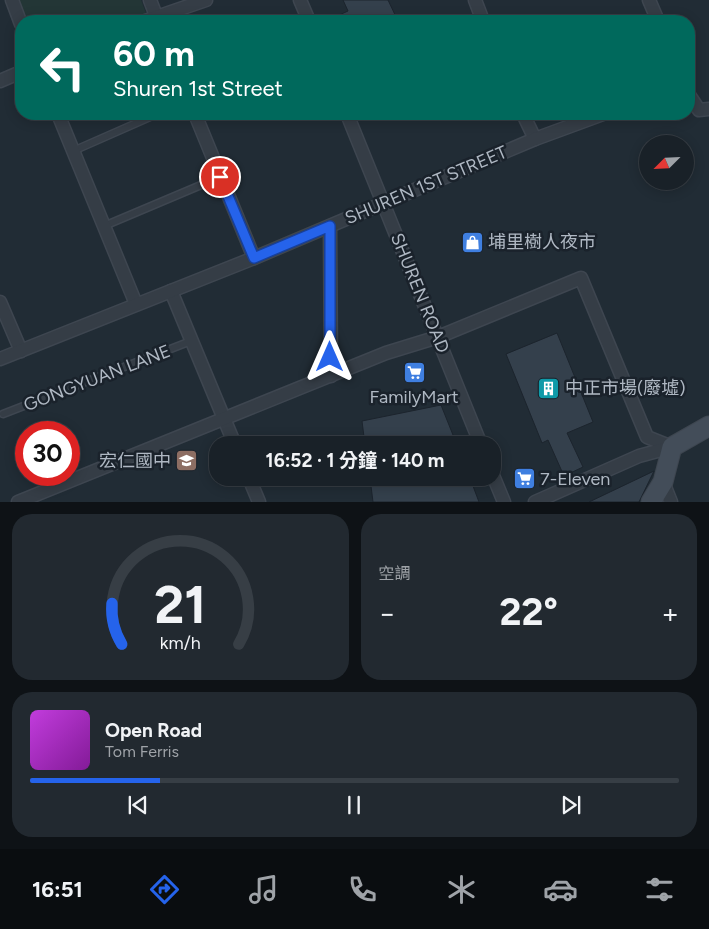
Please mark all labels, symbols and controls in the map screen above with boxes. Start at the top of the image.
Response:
text: 60 m [113,33,195,75]
icon: left [30,35,95,100]
text: Shuren 1st Street [113,75,283,102]
north arrow [639,135,694,190]
map controls [639,135,694,190]
street label: SHUREN 1ST STREET [342,141,510,229]
pin [199,156,241,198]
icon: arrive [206,163,234,191]
street label: SHUREN ROAD [386,230,454,356]
shop icon: 埔里樹人夜市 [460,230,484,254]
place label: 埔里樹人夜市 [488,231,596,253]
position arrow [303,330,355,382]
street label: GONGYUAN LANE [20,340,174,416]
supermarket icon: FamilyMart [402,360,426,384]
building icon: 中正市場(廢墟) [537,376,561,400]
place label: 中正市場(廢墟) [565,377,686,399]
place label: FamilyMart [369,386,459,408]
speed limit sign: 30 [15,421,80,486]
school or university icon: 宏仁國中 [175,449,199,473]
text: 16:52 · 1 分鐘 · 140 m [266,449,444,472]
place label: 宏仁國中 [99,450,171,472]
supermarket icon: 7-Eleven [512,467,536,491]
place label: 7-Eleven [540,468,610,490]
text: 空調 [379,564,411,583]
text: 21 [154,574,206,636]
text: 22° [500,589,558,635]
text: − [379,596,396,630]
text: + [662,596,679,630]
text: km/h [160,632,201,653]
text: Open Road [105,719,202,742]
text: Tom Ferris [105,742,179,761]
icon: previous [124,791,152,819]
icon: pause [340,791,368,819]
icon: next [557,791,585,819]
icon: directions [147,872,182,907]
icon: music [246,872,281,907]
icon: phone [345,872,380,907]
icon: climate [444,872,479,907]
icon: car [543,872,578,907]
icon: filters [642,872,677,907]
text: 16:51 [32,876,83,903]

